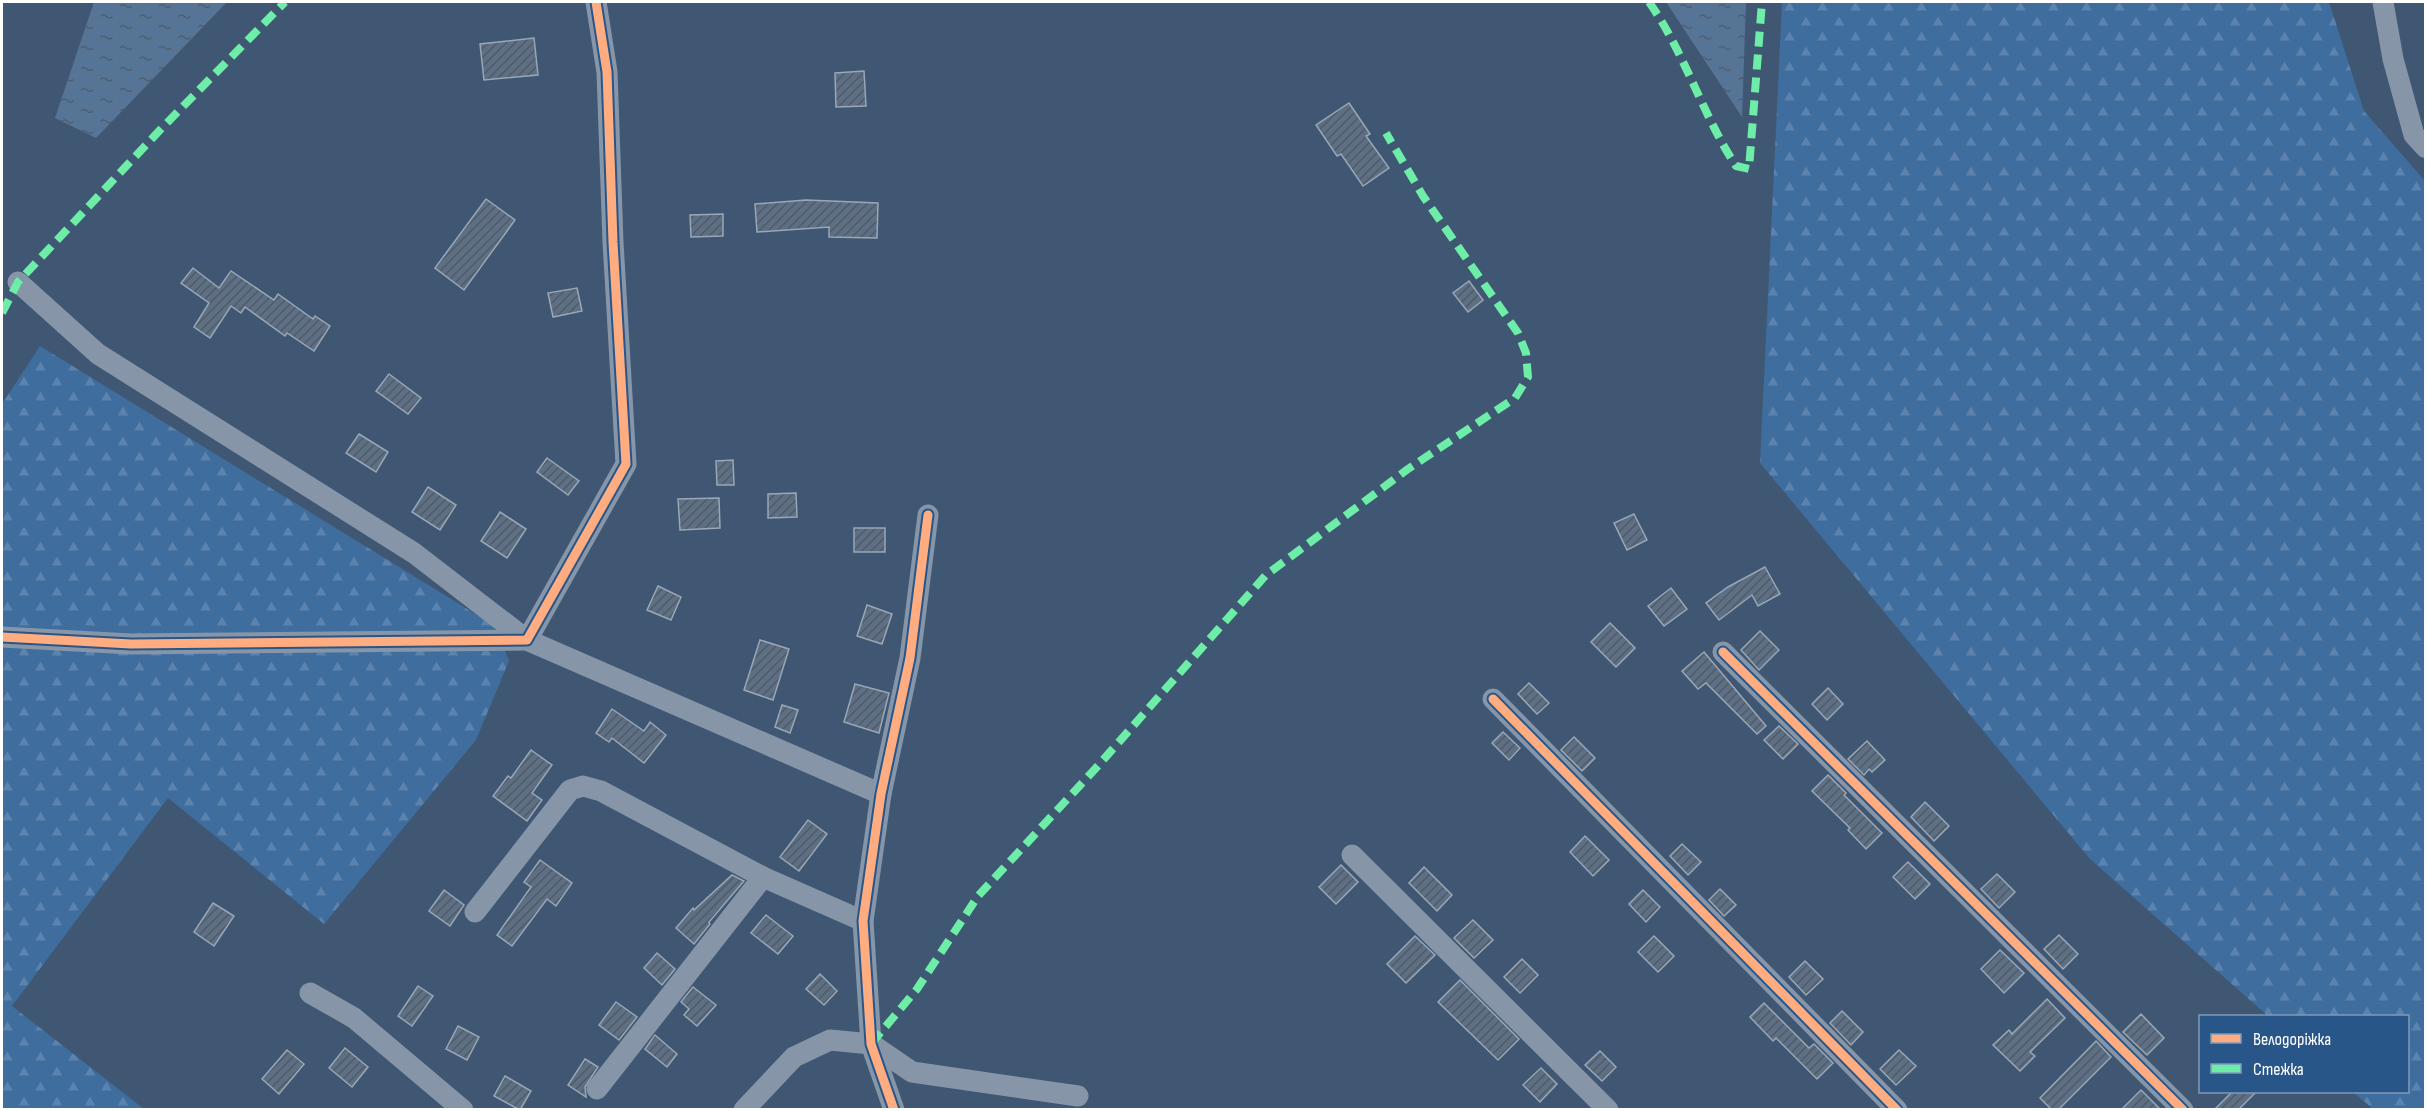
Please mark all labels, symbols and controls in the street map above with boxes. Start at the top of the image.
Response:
legend [2199,1015,2409,1093]
text: Велодоріжка [2253,1029,2331,1050]
text: Стежка [2253,1059,2304,1080]

